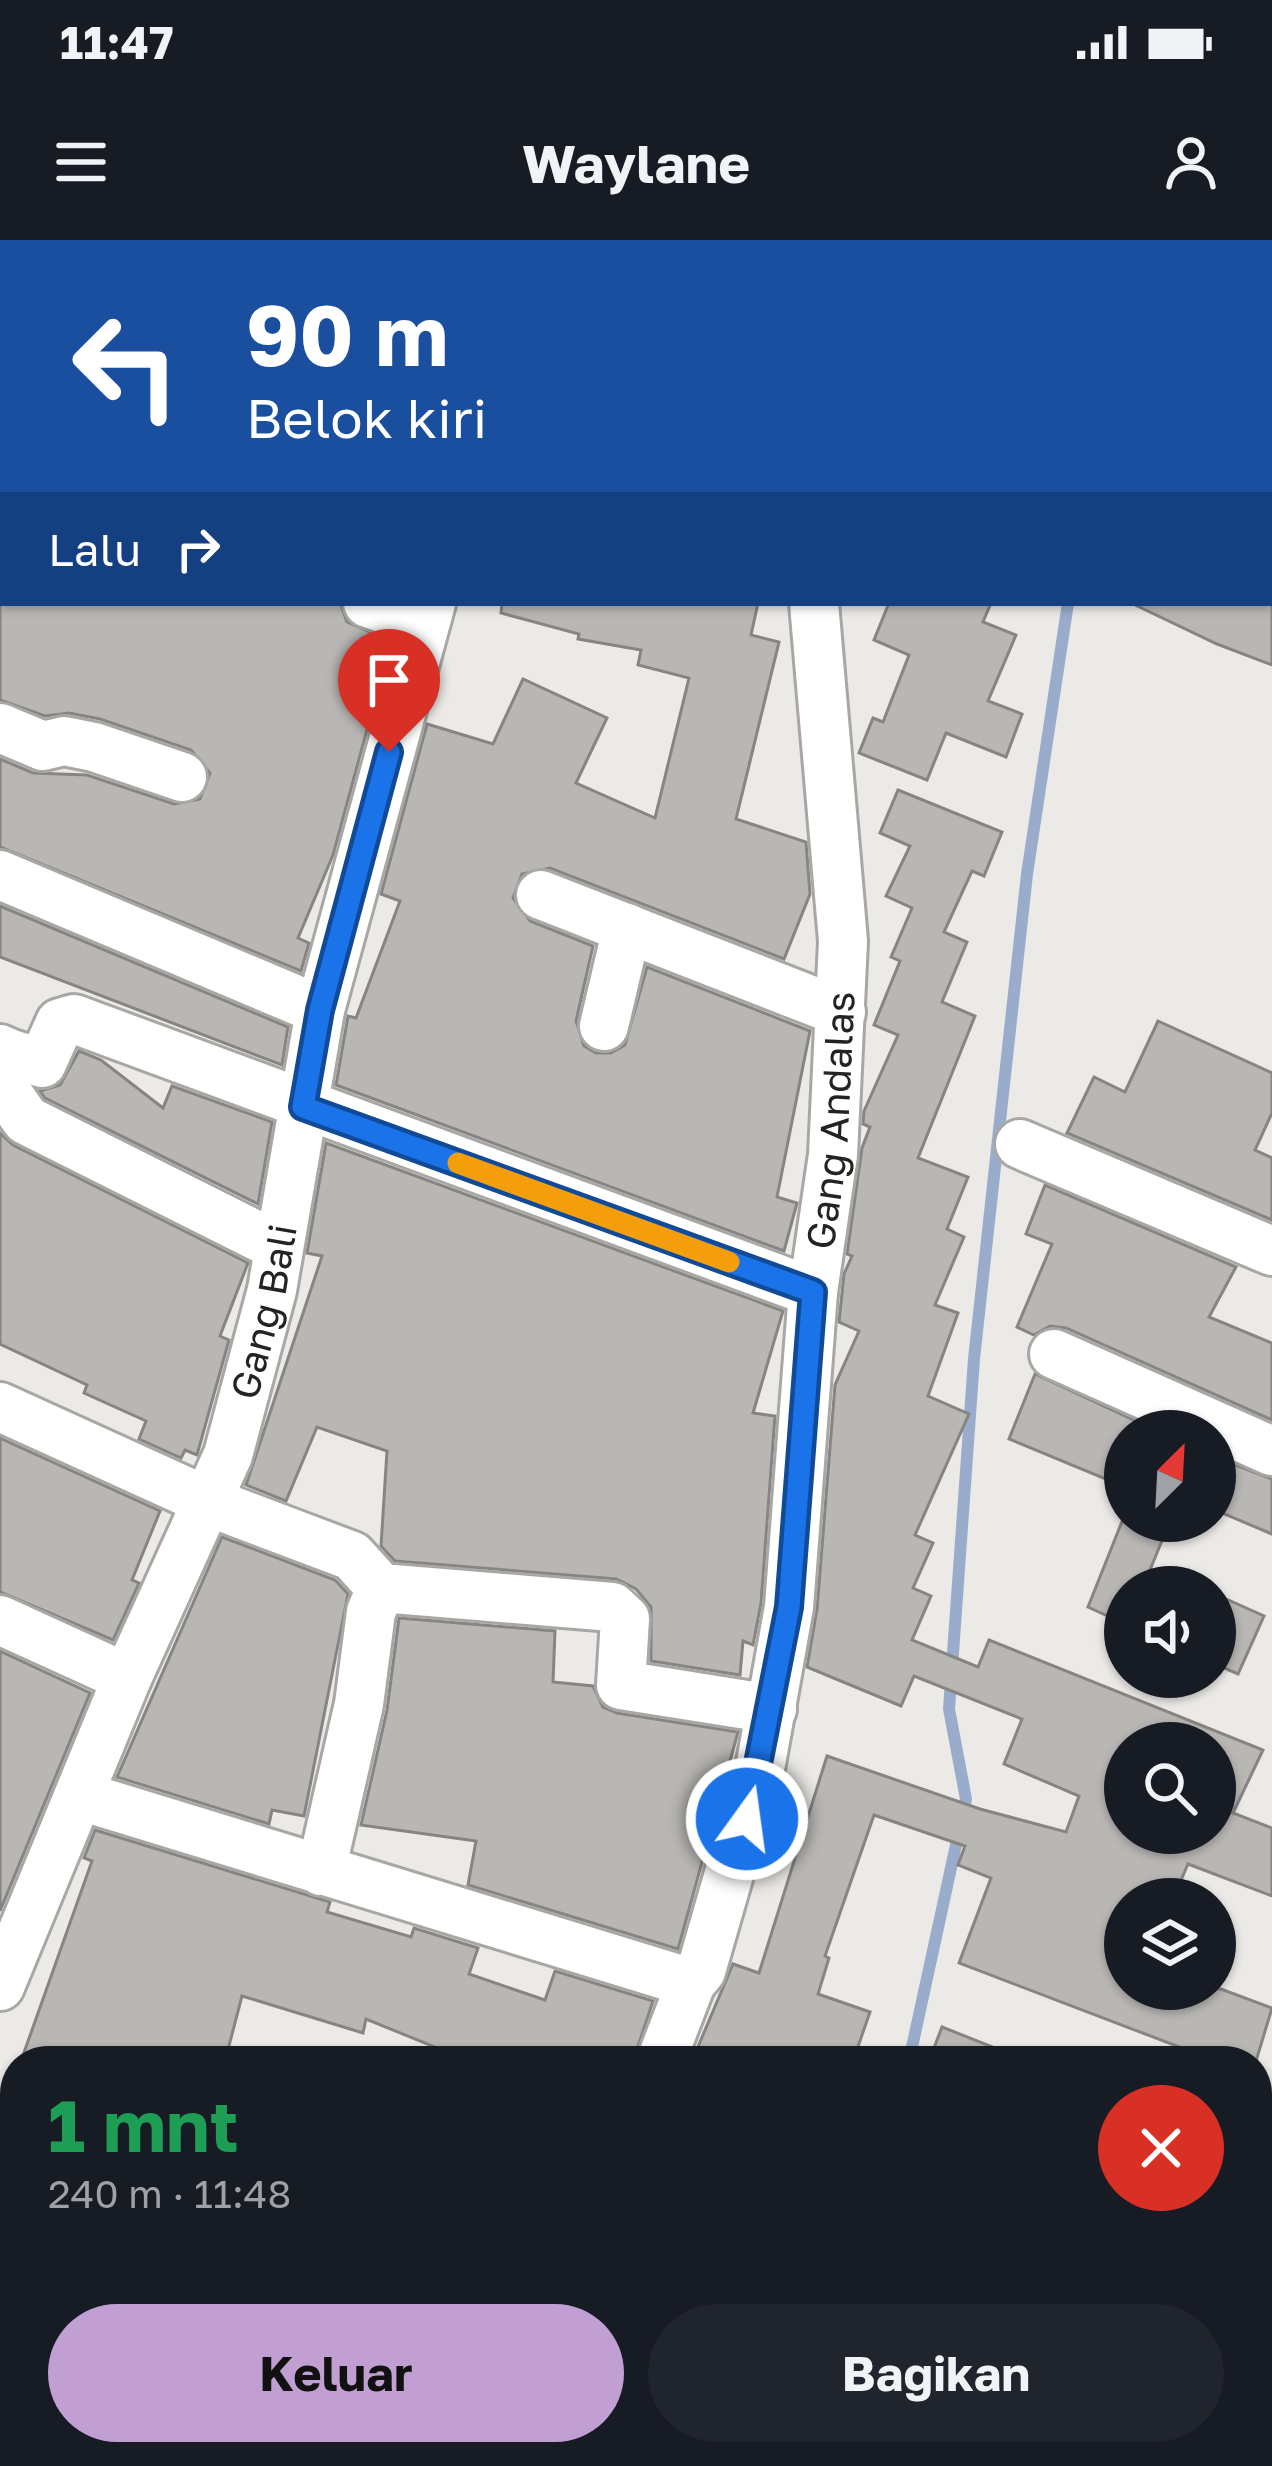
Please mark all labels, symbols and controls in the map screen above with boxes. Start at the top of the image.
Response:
text: 11:47 [60,15,173,69]
icon: menu [48,129,114,195]
icon: person [1158,129,1224,195]
text: Waylane [522,130,750,195]
text: 90 m [246,284,448,384]
icon: left [48,288,204,444]
text: Belok kiri [246,385,487,450]
icon: right [165,516,231,582]
text: Lalu [48,522,141,576]
pin [338,629,440,752]
icon: arrive [356,647,422,713]
street label: Gang Andalas [796,990,864,1252]
street label: Gang Bali [220,1220,306,1404]
north arrow [1104,1410,1236,1542]
map controls [1104,1410,1236,2010]
button: sound [1104,1566,1236,1698]
button: search [1104,1722,1236,1854]
position arrow [684,1756,810,1882]
button: layers [1104,1878,1236,2010]
text: 1 mnt [48,2081,238,2168]
button: close [1098,2085,1224,2211]
text: 240 m · 11:48 [48,2170,291,2217]
button: Keluar [48,2304,624,2442]
button: Bagikan [648,2304,1224,2442]

